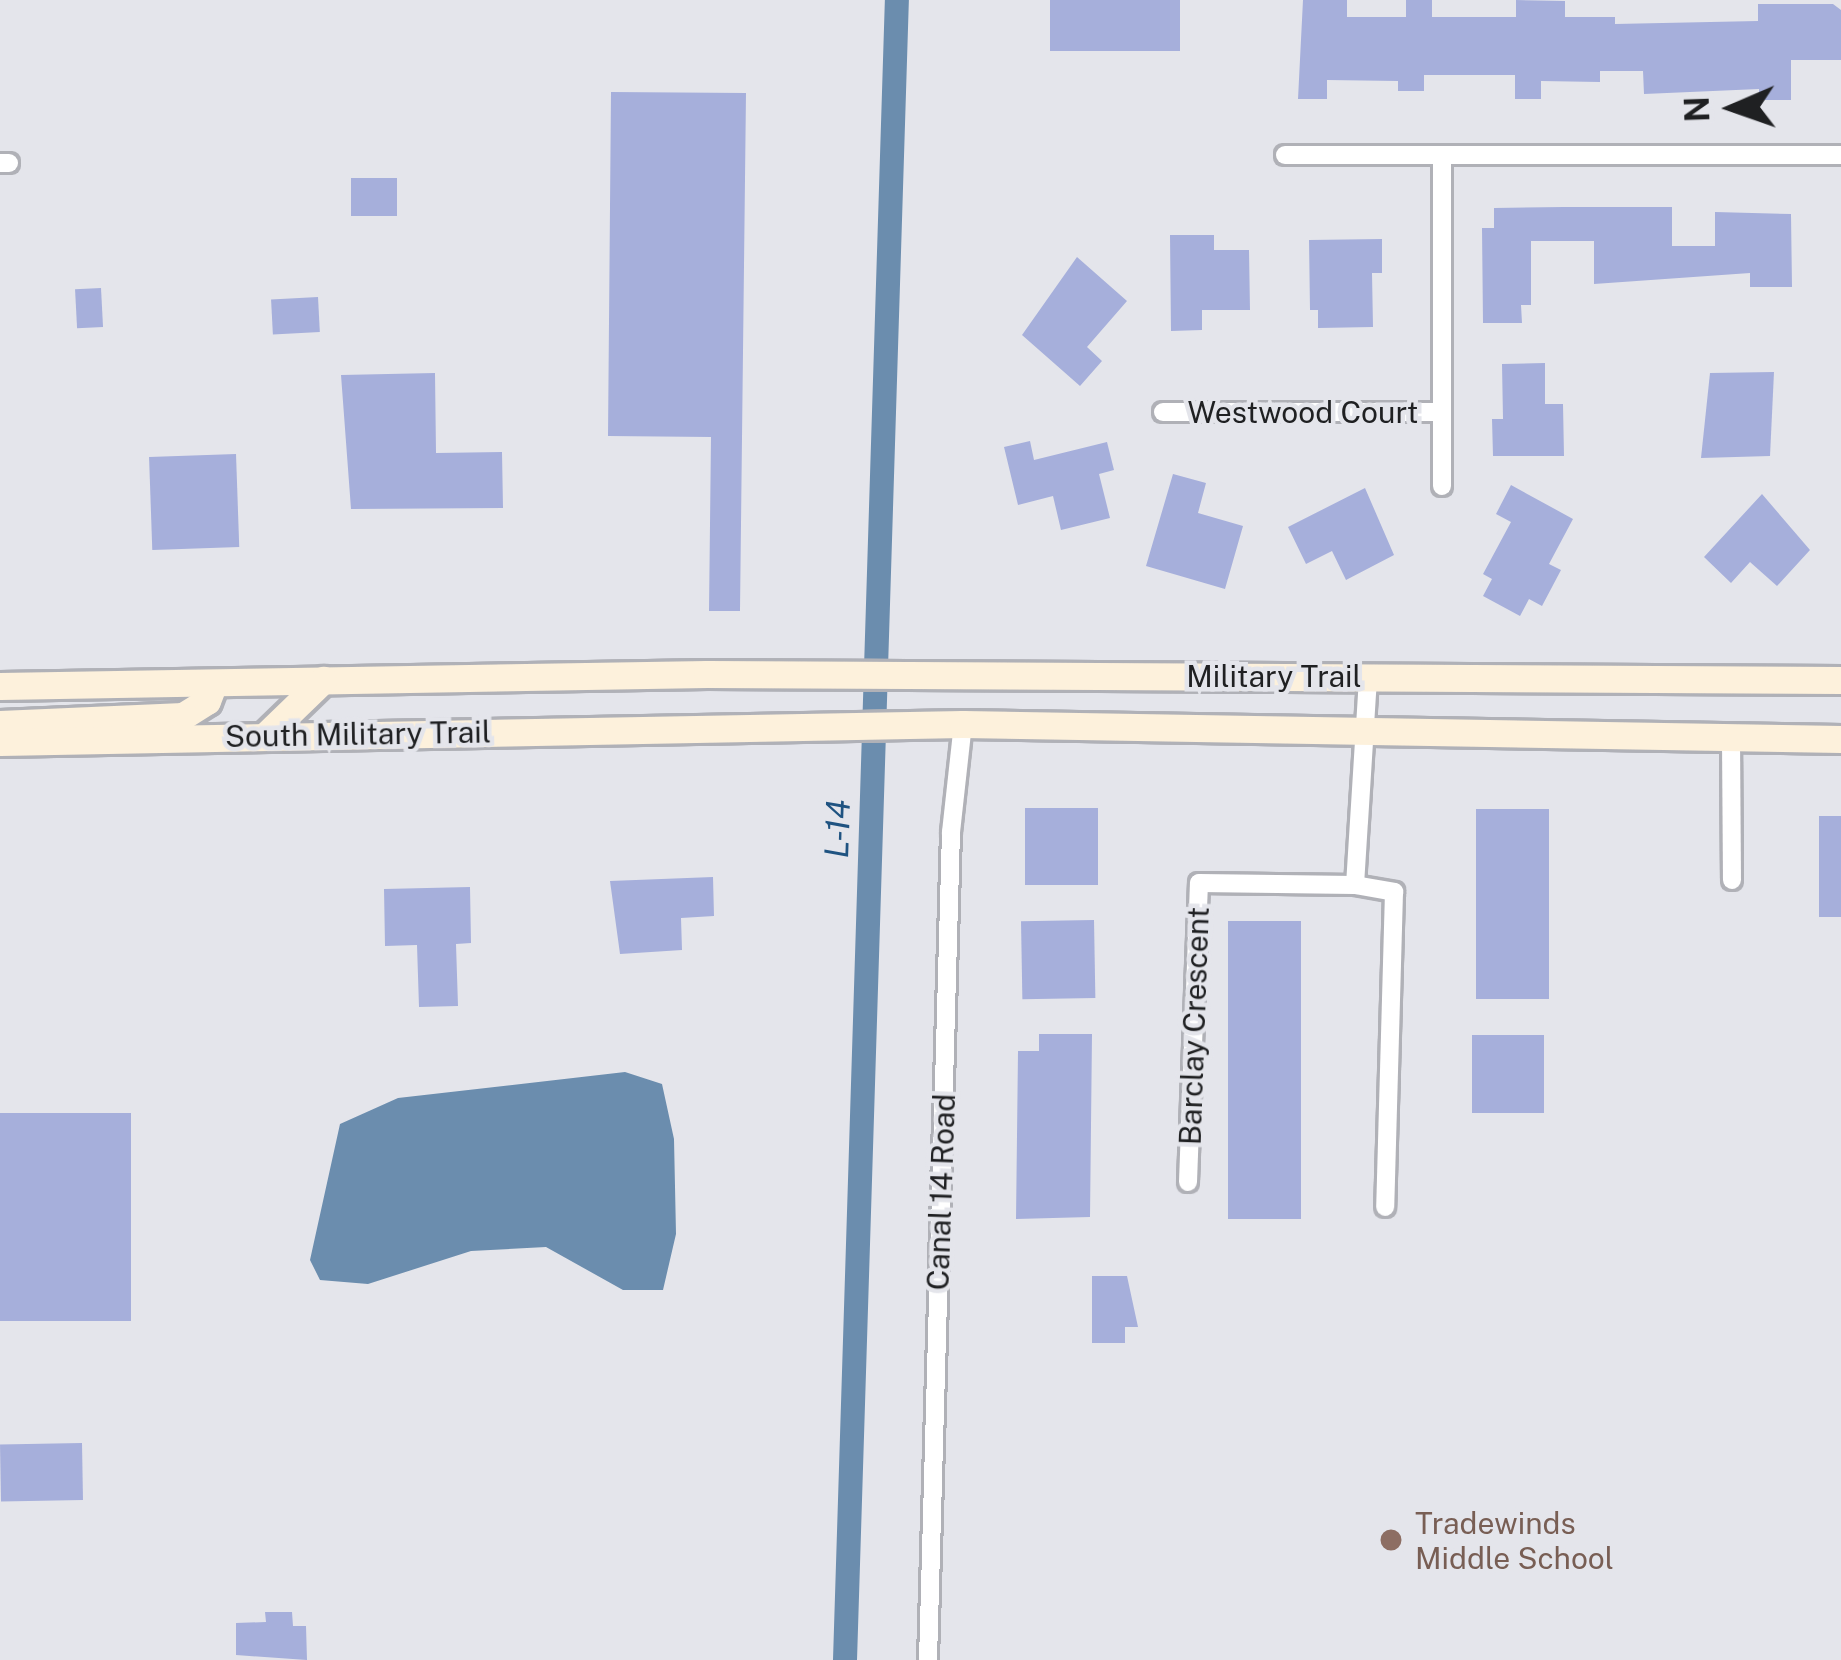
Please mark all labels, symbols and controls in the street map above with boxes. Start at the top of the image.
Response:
north arrow [1673,48,1793,168]
text: N [1678,96,1716,123]
street label: Westwood Court [1188,394,1418,430]
street label: Military Trail [1186,658,1362,694]
street label: South Military Trail [225,714,491,754]
water label: L-14 [817,799,859,859]
street label: Barclay Crescent [1172,906,1216,1146]
street label: Canal 14 Road [920,1093,962,1291]
place label: Tradewinds Middle School [1415,1505,1614,1576]
marker: Tradewinds Middle School [1378,1527,1404,1553]

